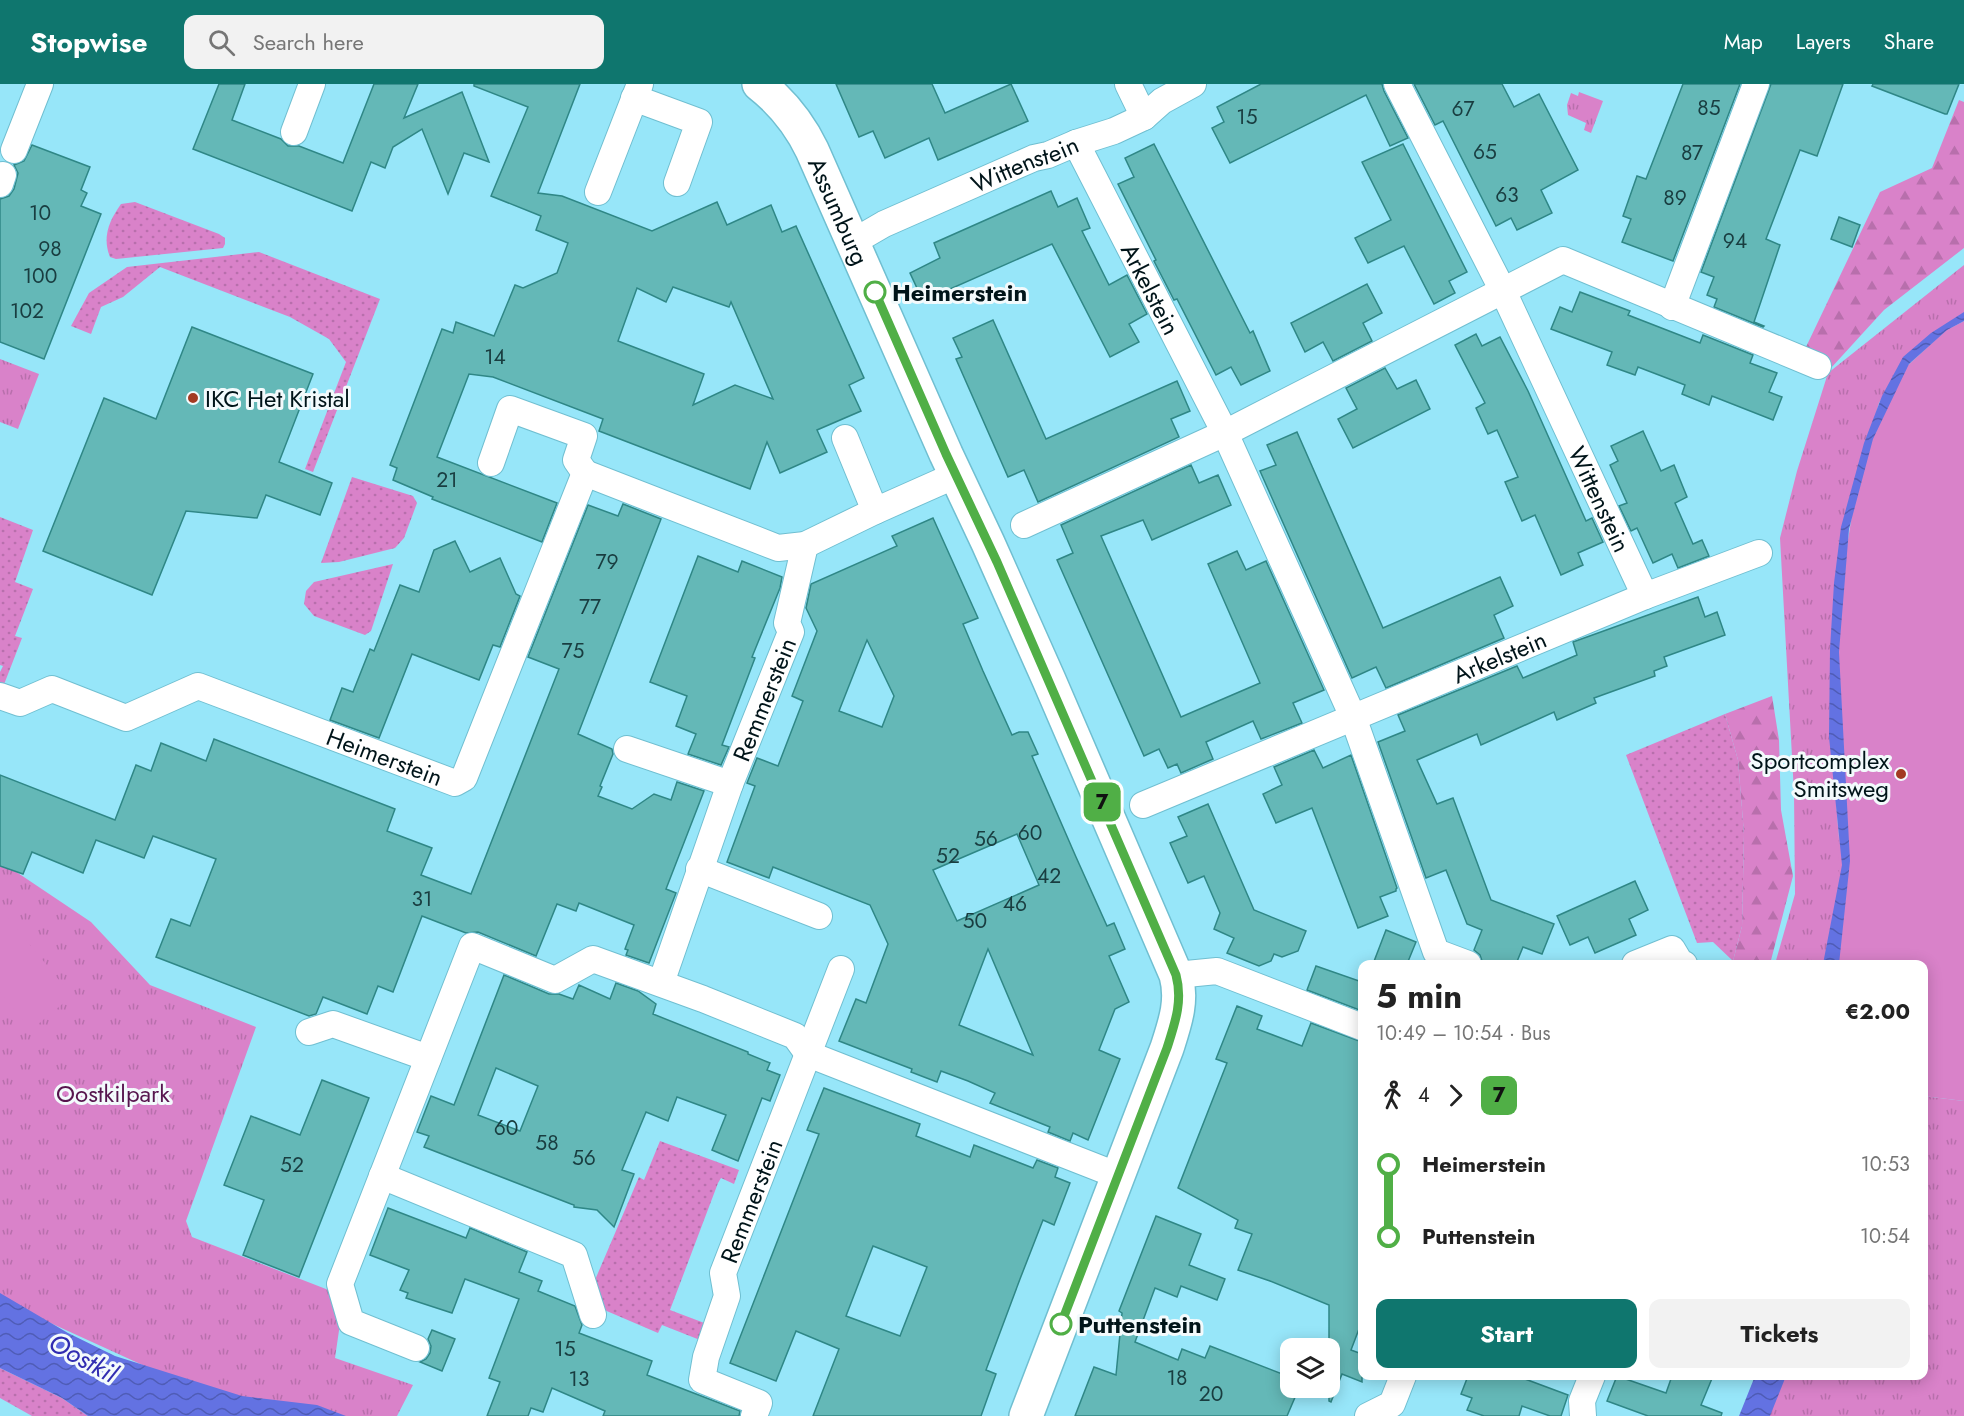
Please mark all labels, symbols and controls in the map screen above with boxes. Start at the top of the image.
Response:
search box [184,15,604,69]
text: Stopwise [30,22,148,63]
icon: search [205,26,238,59]
text: Search here [253,26,364,58]
text: Map [1724,27,1763,57]
text: Layers [1796,27,1851,57]
text: Share [1884,27,1934,57]
house number: 85 [1697,93,1721,123]
house number: 67 [1451,94,1475,124]
house number: 15 [1236,102,1258,132]
street label: Wittenstein [965,126,1084,201]
house number: 65 [1473,137,1497,167]
house number: 87 [1681,138,1703,168]
street label: Assumburg [800,152,878,270]
house number: 63 [1495,180,1519,210]
house number: 89 [1663,183,1687,213]
house number: 10 [29,198,51,228]
house number: 94 [1723,226,1747,256]
house number: 98 [38,234,62,264]
street label: Arkelstein [1113,237,1189,341]
house number: 100 [23,261,57,291]
place label: Heimerstein [892,275,1027,310]
marker: Heimerstein [864,281,886,303]
house number: 102 [10,296,44,326]
house number: 14 [484,342,506,372]
place label: IKC Het Kristal [205,381,350,416]
marker: IKC Het Kristal [186,391,200,405]
street label: Wittenstein [1560,440,1640,558]
house number: 21 [436,465,458,495]
house number: 79 [595,547,619,577]
house number: 77 [579,592,601,622]
street label: Arkelstein [1447,621,1552,692]
street label: Remmerstein [723,632,805,766]
house number: 75 [562,636,584,666]
street label: Heimerstein [322,719,448,794]
place label: Sportcomplex Smitsweg [1750,743,1890,806]
marker: Sportcomplex Smitsweg [1894,767,1908,781]
line badge: 7 [1082,782,1122,822]
text: 7 [1096,787,1108,817]
house number: 60 [1018,818,1042,848]
house number: 56 [974,824,998,854]
house number: 52 [936,841,960,871]
house number: 42 [1037,861,1061,891]
house number: 31 [412,884,432,914]
house number: 46 [1003,889,1027,919]
house number: 50 [963,906,987,936]
text: 5 min [1376,973,1462,1020]
text: €2.00 [1845,995,1910,1027]
text: 10:49 – 10:54 · Bus [1376,1019,1551,1048]
park label: Oostkilpark [56,1076,170,1111]
icon: walk [1376,1079,1409,1112]
icon: forward [1439,1079,1472,1112]
text: 7 [1493,1080,1505,1110]
text: 4 [1418,1081,1430,1110]
house number: 60 [494,1113,518,1143]
house number: 58 [535,1128,559,1158]
street label: Remmerstein [711,1134,791,1268]
house number: 56 [572,1143,596,1173]
text: Heimerstein [1422,1148,1546,1180]
house number: 52 [280,1150,304,1180]
text: 10:53 [1861,1150,1910,1179]
text: Puttenstein [1422,1220,1536,1252]
text: 10:54 [1860,1222,1910,1251]
button: Start [1376,1299,1637,1368]
button: Tickets [1649,1299,1910,1368]
place label: Puttenstein [1078,1307,1202,1342]
marker: Puttenstein [1050,1313,1072,1335]
water label: Oostkil [42,1324,125,1393]
house number: 15 [554,1334,576,1364]
map controls [1280,1338,1340,1398]
button: layers [1280,1338,1340,1398]
house number: 18 [1167,1363,1187,1393]
house number: 13 [569,1364,589,1394]
house number: 20 [1199,1379,1223,1409]

